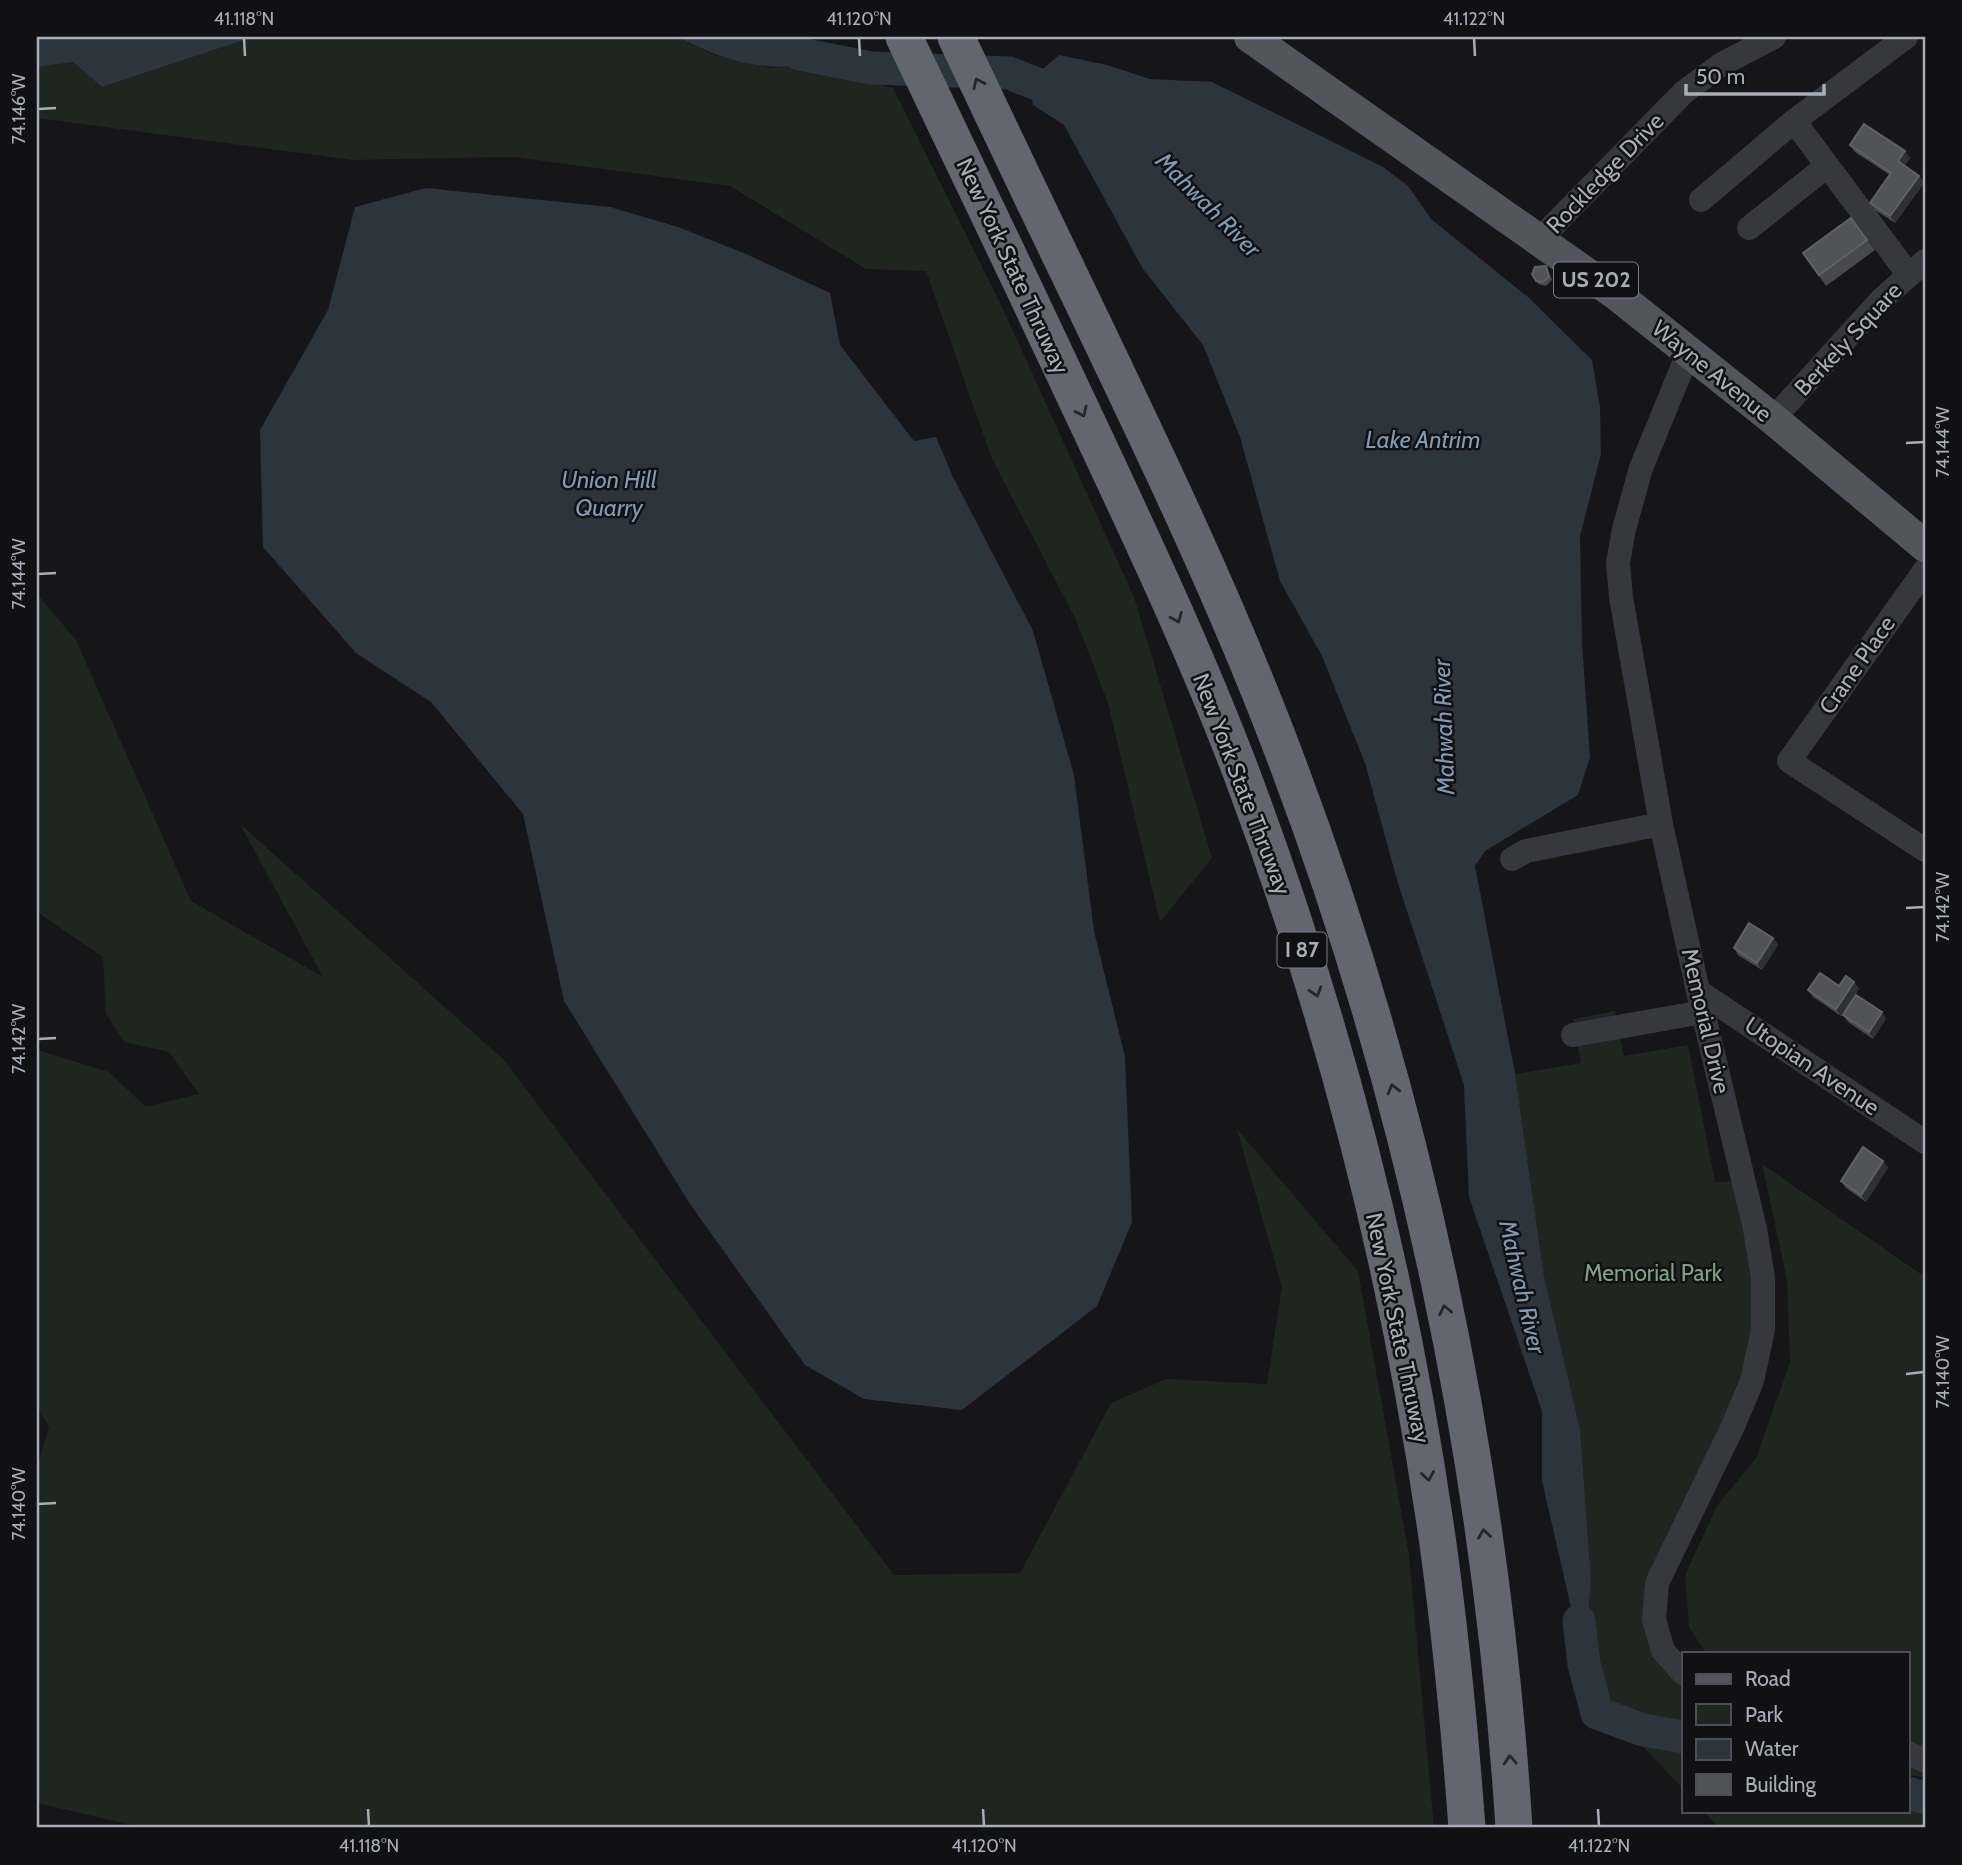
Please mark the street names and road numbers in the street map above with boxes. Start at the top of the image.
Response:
street label: Rockledge Drive [1541,107,1670,239]
street label: New York State Thruway [951,154,1075,379]
road number: US 202 [1554,262,1638,298]
street label: Berkely Square [1788,276,1908,401]
street label: Wayne Avenue [1647,314,1778,428]
street label: Crane Place [1813,610,1901,720]
street label: New York State Thruway [1187,669,1297,899]
road number: I 87 [1278,932,1326,968]
street label: Memorial Drive [1676,946,1736,1097]
street label: Utopian Avenue [1739,1011,1885,1121]
street label: New York State Thruway [1360,1210,1436,1446]

